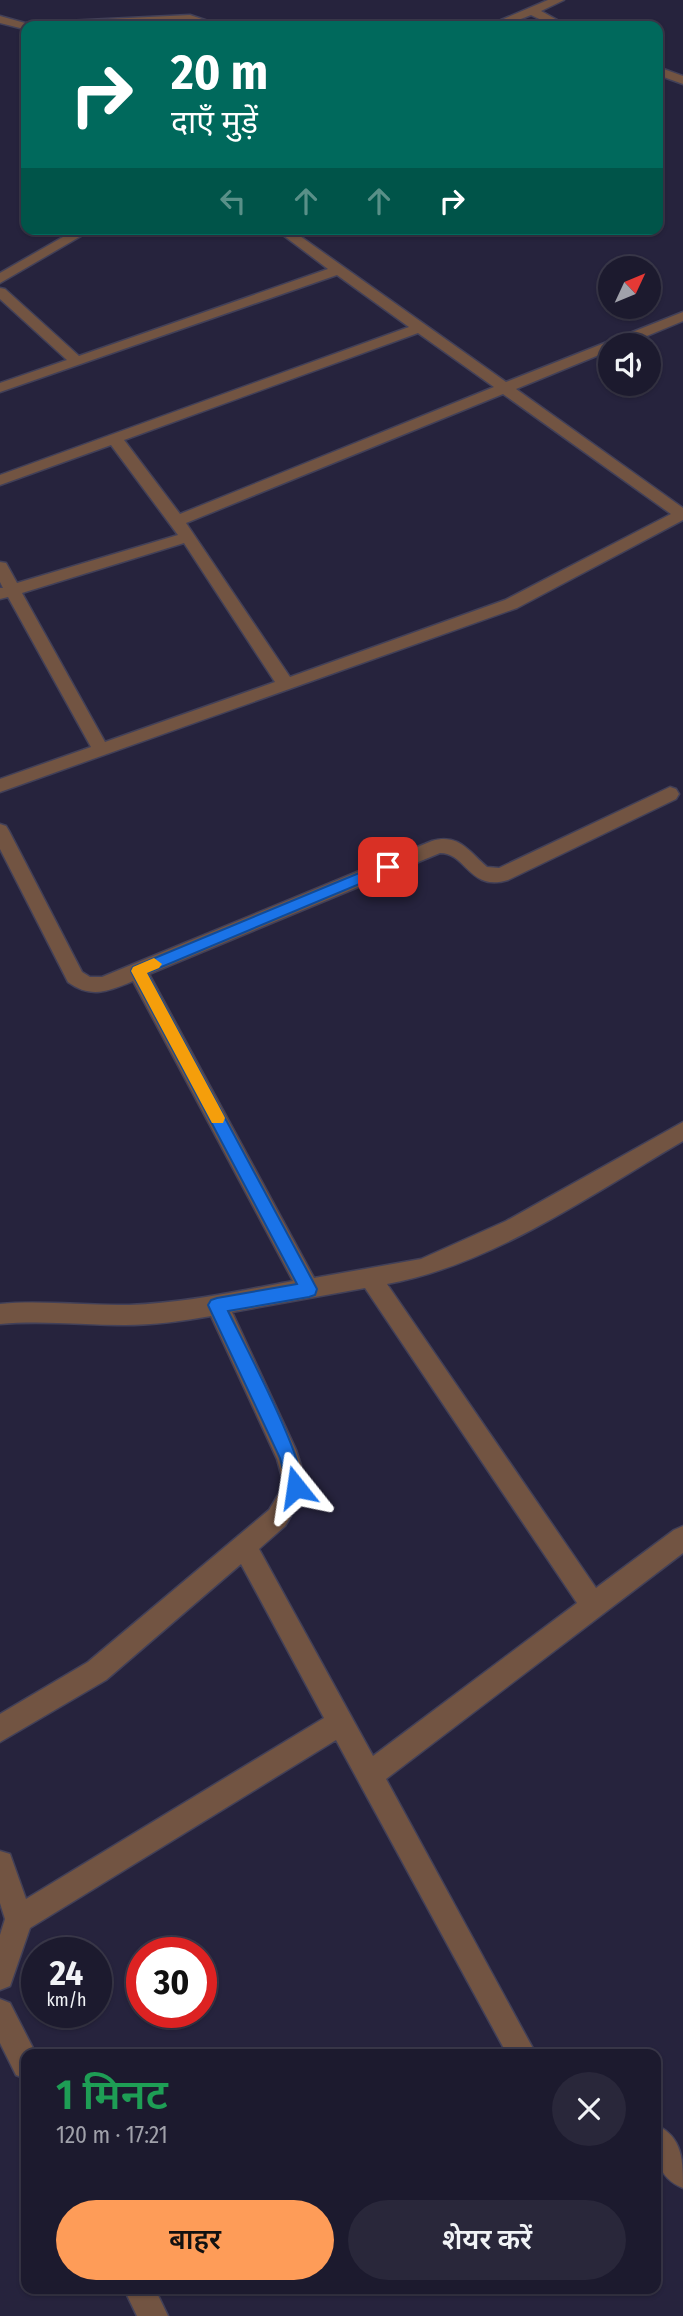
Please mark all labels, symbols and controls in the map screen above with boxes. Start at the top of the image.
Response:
text: 20 m [171,43,268,102]
icon: right [56,49,147,140]
text: दाएँ मुड़ें [171,103,258,141]
icon: left [214,182,252,220]
icon: ahead [287,182,325,220]
icon: ahead [360,182,398,220]
icon: right [433,182,471,220]
north arrow [598,256,662,318]
map controls [598,256,661,396]
button: sound [598,333,661,396]
pin [358,837,418,897]
icon: arrive [369,848,407,886]
position arrow [259,1450,333,1524]
speed limit sign: 30 [126,1937,217,2028]
text: 24 [50,1952,83,1994]
text: km/h [46,1989,87,2011]
text: 1 मिनट [56,2070,168,2120]
button: close [552,2072,626,2146]
text: 120 m · 17:21 [56,2121,168,2149]
button: बाहर [56,2200,334,2280]
button: शेयर करें [348,2200,626,2280]

